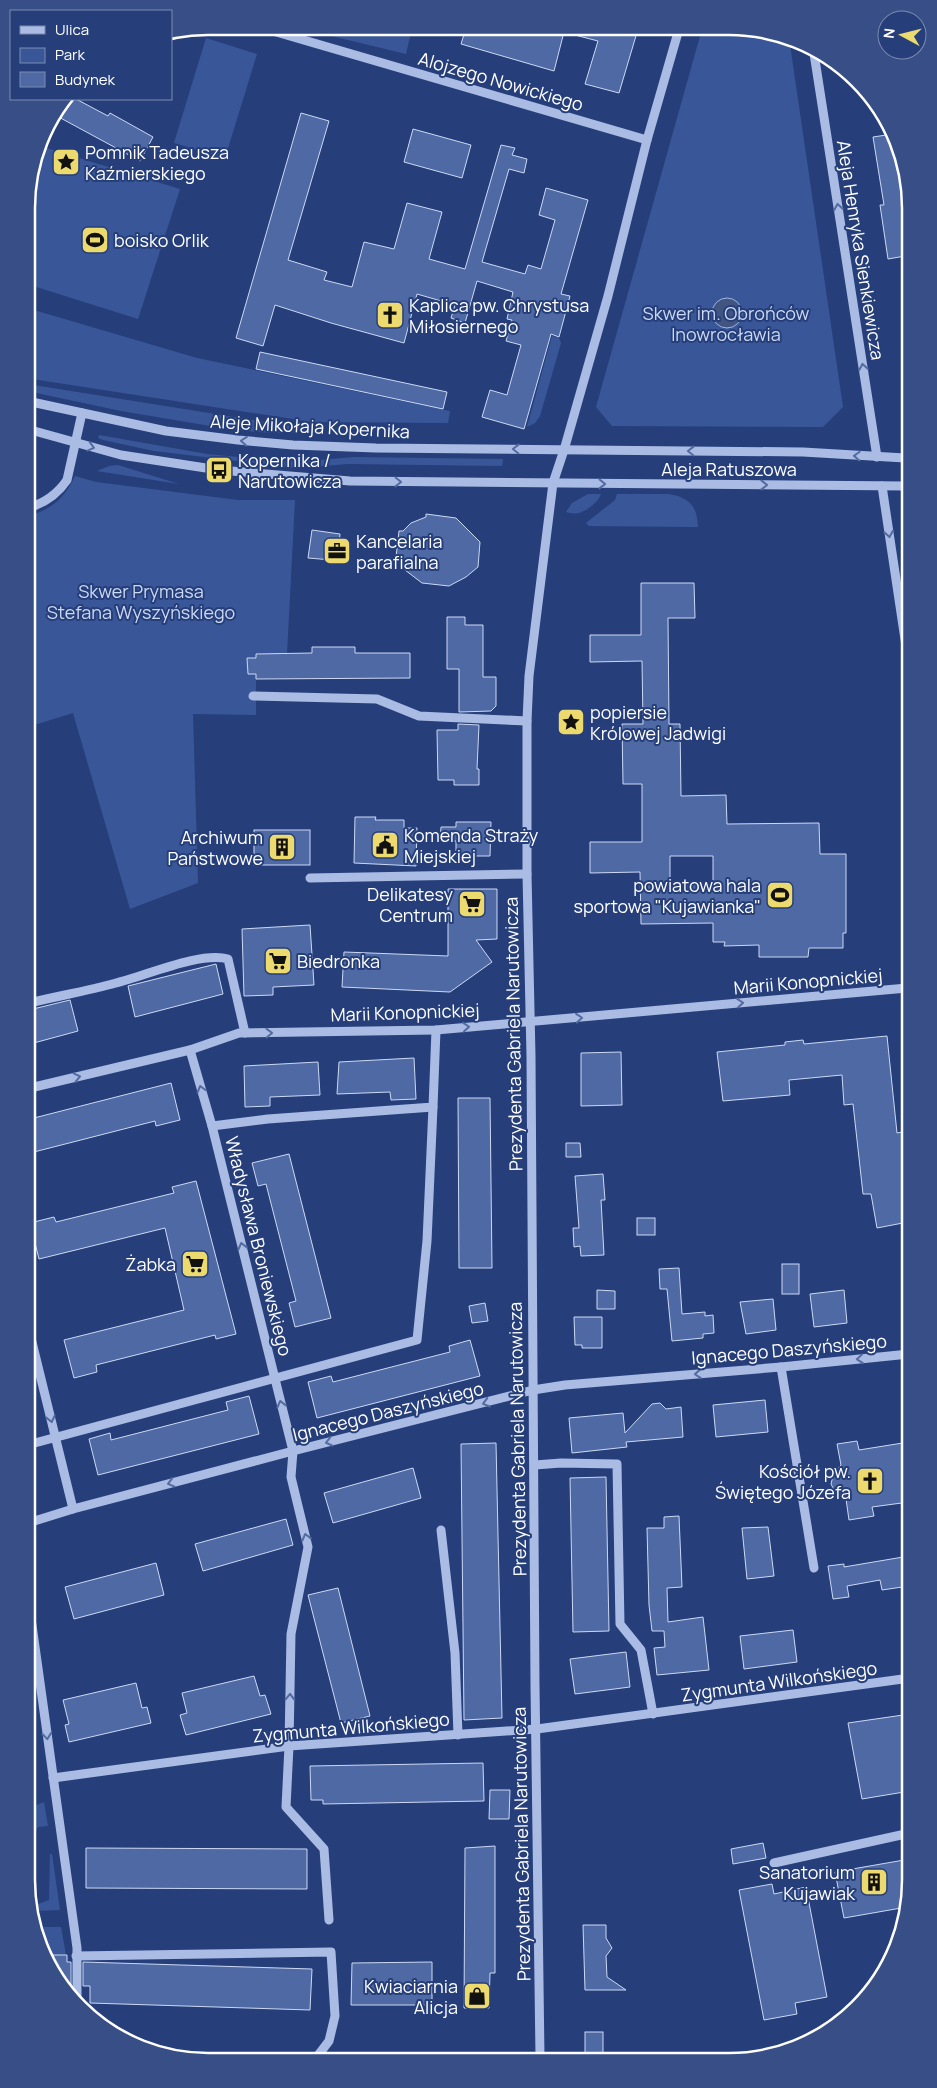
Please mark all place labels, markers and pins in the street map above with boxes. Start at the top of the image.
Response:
place label: Pomnik Tadeusza Kaźmierskiego [85,140,229,185]
place icon: Pomnik Tadeusza Kaźmierskiego [51,147,81,177]
sports icon: boisko Orlik [80,225,110,255]
place label: boisko Orlik [114,228,210,252]
place label: Kaplica pw. Chrystusa Miłosiernego [409,293,589,338]
church icon: Kaplica pw. Chrystusa Miłosiernego [375,300,405,330]
place label: Kopernika / Narutowicza [238,448,342,493]
bus stop icon: Kopernika / Narutowicza [204,455,234,485]
place label: Kancelaria parafialna [356,529,442,574]
office icon: Kancelaria parafialna [322,536,352,566]
place label: popiersie Królowej Jadwigi [590,700,726,745]
place icon: popiersie Królowej Jadwigi [556,707,586,737]
place label: Komenda Straży Miejskiej [404,823,539,868]
place label: Archiwum Państwowe [167,825,263,870]
public building icon: Komenda Straży Miejskiej [370,830,400,860]
building icon: Archiwum Państwowe [267,832,297,862]
place label: powiatowa hala sportowa "Kujawianka" [573,873,761,918]
sports icon: powiatowa hala sportowa "Kujawianka" [765,880,795,910]
place label: Delikatesy Centrum [367,882,453,927]
supermarket icon: Delikatesy Centrum [457,889,487,919]
supermarket icon: Biedronka [263,946,293,976]
place label: Biedronka [297,949,380,973]
supermarket icon: Żabka [180,1249,210,1279]
place label: Żabka [125,1252,176,1276]
place label: Kościół pw. Świętego Józefa [715,1459,851,1504]
church icon: Kościół pw. Świętego Józefa [855,1466,885,1496]
place label: Sanatorium Kujawiak [759,1860,856,1905]
building icon: Sanatorium Kujawiak [859,1867,889,1897]
place label: Kwiaciarnia Alicja [364,1974,458,2019]
shop icon: Kwiaciarnia Alicja [462,1981,492,2011]

